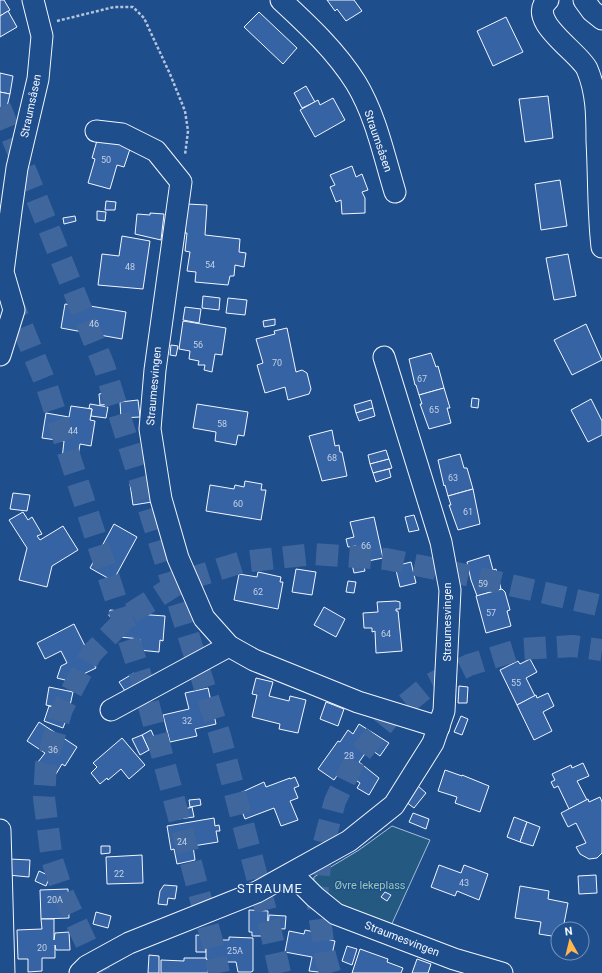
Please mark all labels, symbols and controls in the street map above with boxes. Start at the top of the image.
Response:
street label: Straumsåsen [18,73,44,139]
street label: Straumsåsen [361,108,395,174]
house number: 50 [101,155,111,165]
house number: 54 [205,260,215,270]
house number: 48 [125,262,135,272]
house number: 46 [89,319,99,329]
house number: 56 [193,340,203,350]
street label: Straumesvingen [144,346,164,426]
house number: 70 [272,358,282,368]
house number: 67 [417,374,427,384]
house number: 65 [429,405,439,415]
house number: 58 [217,419,227,429]
house number: 44 [68,426,78,436]
house number: 68 [327,453,337,463]
house number: 63 [448,473,458,483]
house number: 60 [233,499,243,509]
house number: 61 [463,507,473,517]
house number: 66 [361,541,371,551]
house number: 59 [478,579,488,589]
street label: Straumesvingen [441,582,454,662]
house number: 62 [253,587,263,597]
house number: 57 [486,608,496,618]
house number: 64 [381,629,391,639]
house number: 55 [511,678,521,688]
house number: 32 [182,716,192,726]
house number: 36 [48,745,58,755]
house number: 28 [344,751,354,761]
house number: 24 [177,837,187,847]
house number: 22 [114,869,124,879]
house number: 43 [459,878,469,888]
park label: Øvre lekeplass [334,879,406,892]
district label: STRAUME [237,881,303,896]
house number: 20A [47,895,63,905]
street label: Straumesvingen [363,919,441,959]
north arrow [550,921,590,961]
text: N [564,925,574,939]
house number: 20 [37,943,47,953]
house number: 25A [227,946,243,956]

